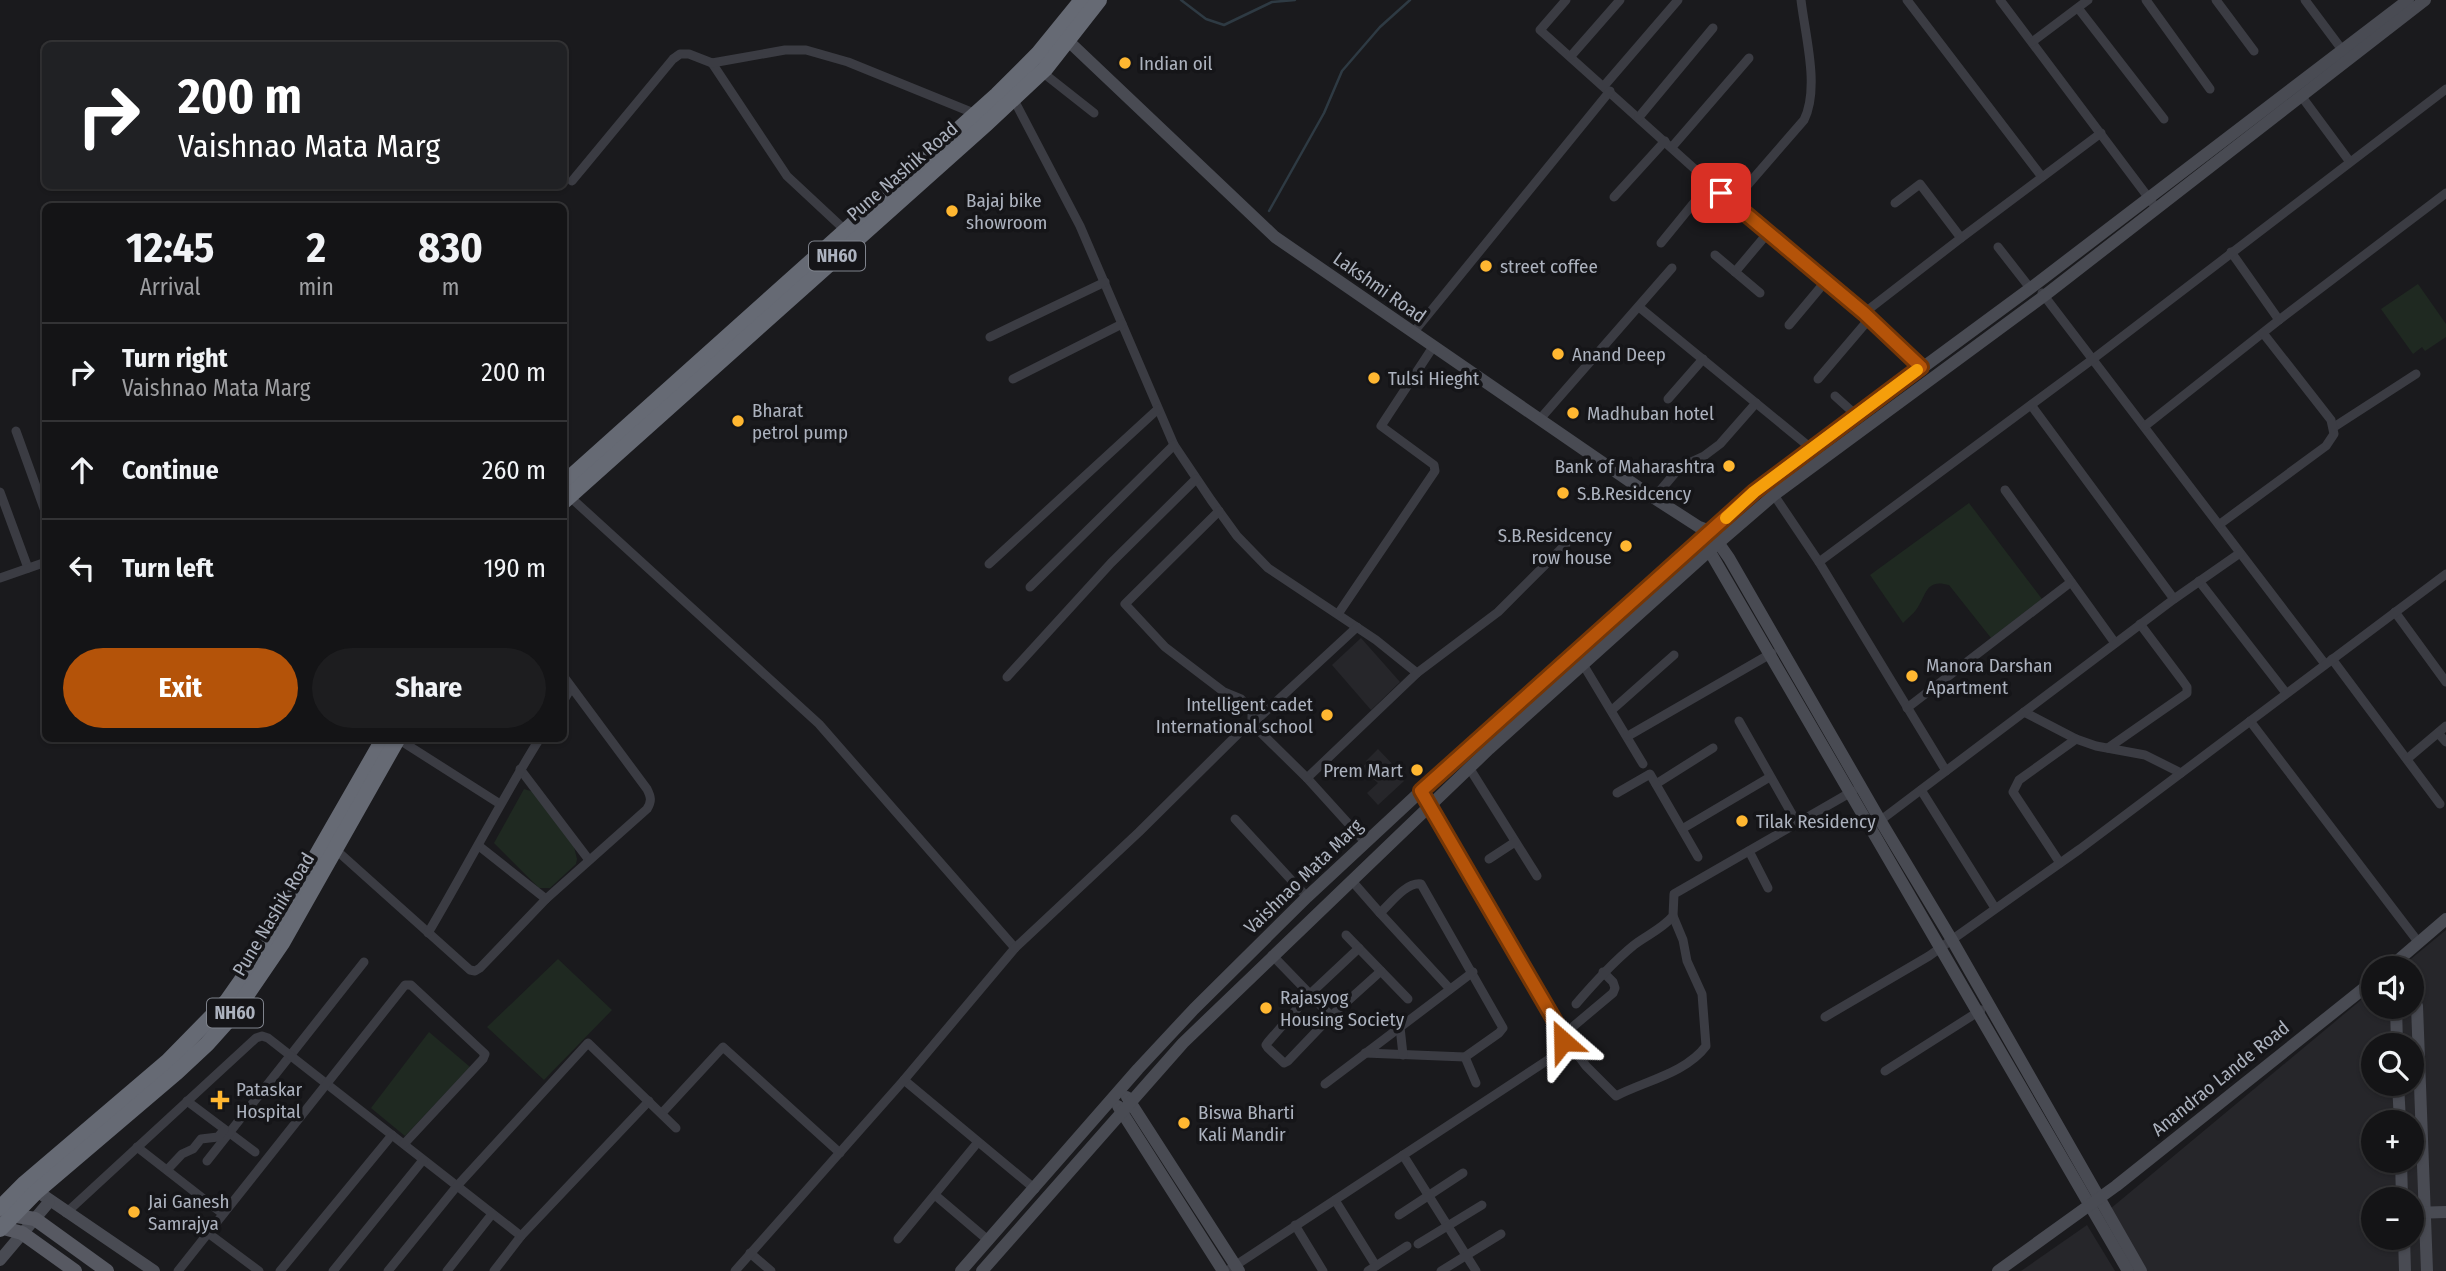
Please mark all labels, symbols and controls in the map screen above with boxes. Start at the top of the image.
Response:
place label: Indian oil [1139,52,1213,75]
marker: Indian oil [1117,55,1133,71]
text: 200 m [178,67,302,126]
icon: right [63,70,154,161]
street label: Pune Nashik Road [842,117,963,226]
text: Vaishnao Mata Marg [178,127,440,165]
pin [1691,163,1751,223]
icon: arrive [1702,174,1740,212]
place label: Bajaj bike showroom [966,189,1047,234]
marker: Bajaj bike showroom [944,203,960,219]
text: 12:45 [126,223,214,273]
text: 2 [306,223,326,273]
text: 830 [418,223,483,273]
road number: NH60 [809,242,865,270]
street label: Lakshmi Road [1329,247,1430,328]
place label: street coffee [1500,255,1598,278]
marker: street coffee [1478,258,1494,274]
text: Arrival [140,273,201,301]
text: min [298,273,334,301]
text: m [442,273,459,301]
text: Turn right [122,343,228,374]
place label: Anand Deep [1572,343,1666,366]
marker: Anand Deep [1550,346,1566,362]
icon: right [63,353,101,391]
text: 200 m [481,357,546,388]
place label: Tulsi Hieght [1388,367,1480,390]
marker: Tulsi Hieght [1366,370,1382,386]
text: Vaishnao Mata Marg [122,374,311,402]
place label: Bharat petrol pump [752,399,848,444]
place label: Madhuban hotel [1587,402,1714,425]
marker: Madhuban hotel [1565,405,1581,421]
marker: Bharat petrol pump [730,413,746,429]
icon: ahead [63,451,101,489]
text: Continue [122,455,219,486]
text: 260 m [482,455,546,486]
place label: Bank of Maharashtra [1555,455,1715,478]
marker: Bank of Maharashtra [1721,458,1737,474]
place label: S.B.Residcency [1577,482,1692,505]
marker: S.B.Residcency [1555,485,1571,501]
place label: S.B.Residcency row house [1498,524,1613,569]
marker: S.B.Residcency row house [1618,538,1634,554]
icon: left [63,549,101,587]
text: Turn left [122,553,214,584]
text: 190 m [484,553,546,584]
button: Exit [63,648,298,728]
button: Share [312,648,546,728]
place label: Manora Darshan Apartment [1926,654,2053,699]
marker: Manora Darshan Apartment [1904,668,1920,684]
place label: Intelligent cadet International school [1156,693,1314,738]
marker: Intelligent cadet International school [1319,707,1335,723]
place label: Prem Mart [1323,759,1404,782]
marker: Prem Mart [1409,762,1425,778]
place label: Tilak Residency [1756,810,1876,833]
marker: Tilak Residency [1734,813,1750,829]
street label: Vaishnao Mata Marg [1239,814,1367,939]
street label: Pune Nashik Road [228,848,319,980]
map controls [2361,956,2424,1250]
button: sound [2361,956,2424,1019]
place label: Rajasyog Housing Society [1280,986,1405,1031]
road number: NH60 [207,998,263,1028]
marker: Rajasyog Housing Society [1258,1000,1274,1016]
position arrow [1526,1004,1600,1078]
street label: Anandrao Lande Road [2147,1016,2294,1141]
button: search [2361,1033,2424,1096]
place label: Pataskar Hospital [236,1078,303,1123]
marker: Pataskar Hospital [210,1090,230,1110]
place label: Biswa Bharti Kali Mandir [1198,1101,1294,1146]
button: + [2361,1110,2424,1173]
marker: Biswa Bharti Kali Mandir [1176,1115,1192,1131]
button: − [2361,1187,2424,1250]
place label: Jai Ganesh Samrajya [148,1190,229,1235]
marker: Jai Ganesh Samrajya [126,1204,142,1220]

